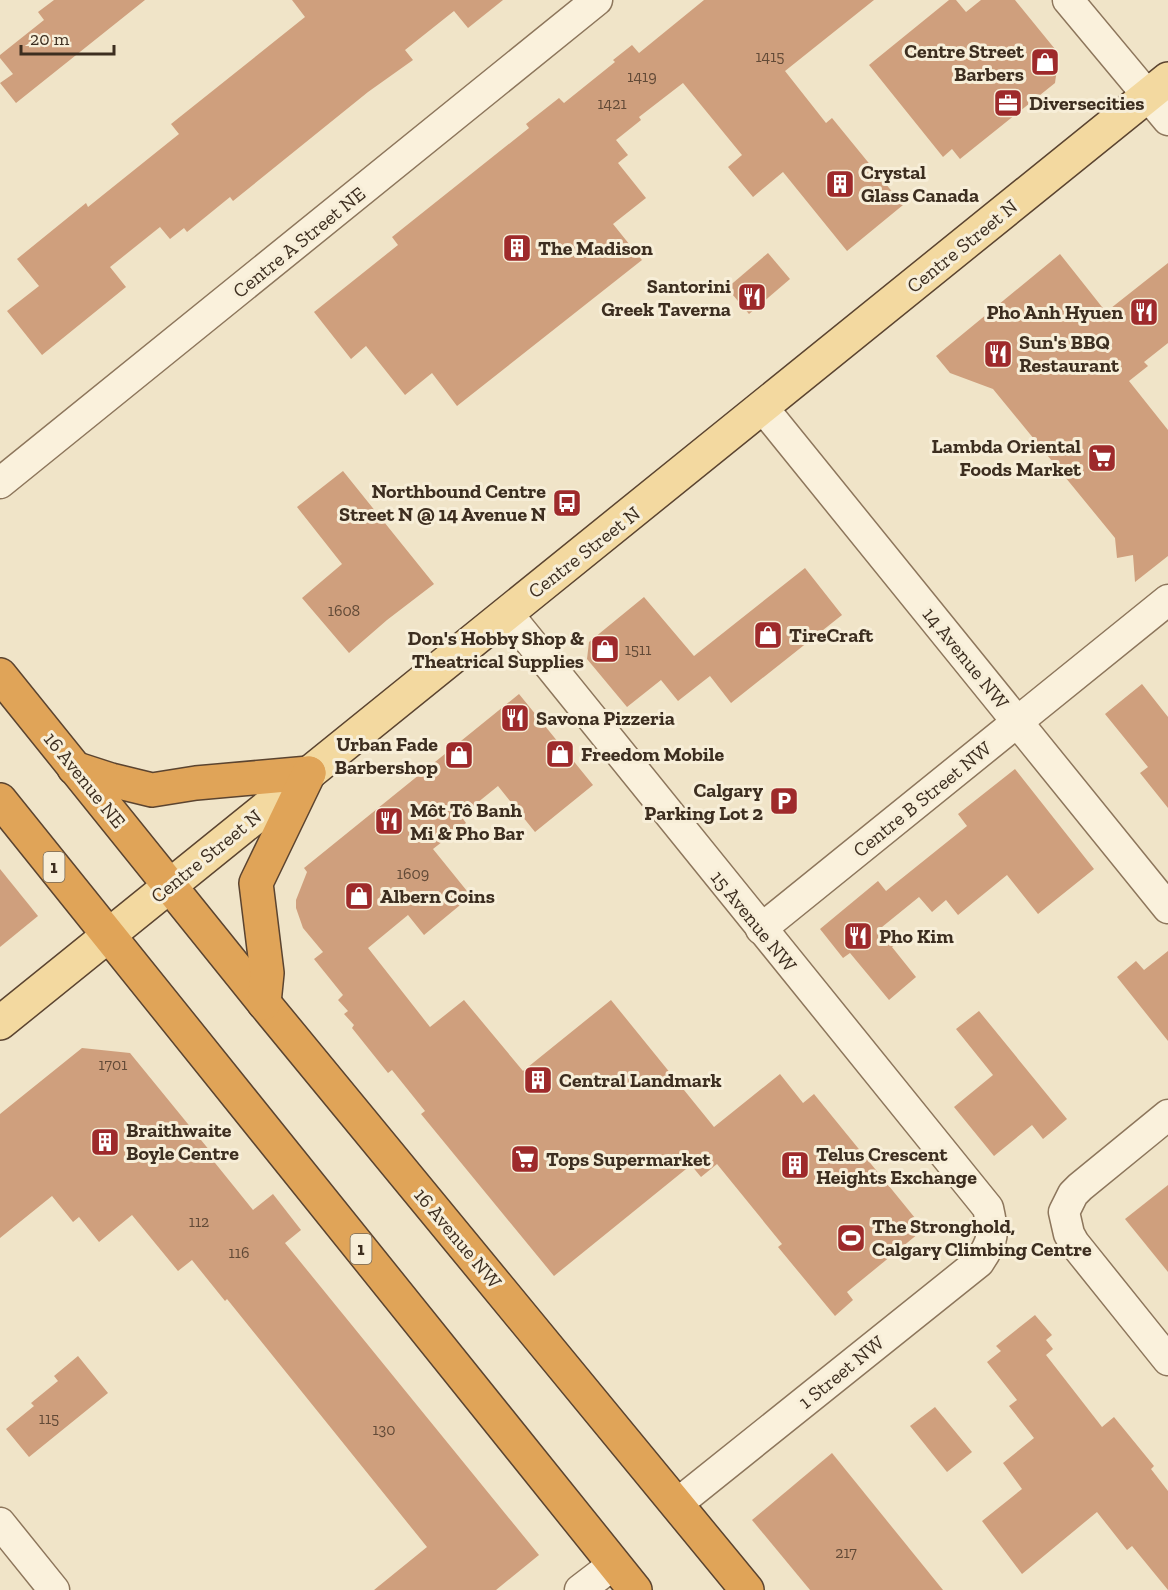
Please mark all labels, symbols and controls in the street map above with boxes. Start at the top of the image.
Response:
scale bar [21,18,114,56]
text: 20 m [30,28,70,50]
place label: Centre Street Barbers [904,39,1025,86]
shop icon: Centre Street Barbers [1029,46,1061,78]
house number: 1415 [755,47,785,66]
house number: 1419 [627,67,657,86]
office icon: Diversecities [992,87,1024,119]
place label: Diversecities [1029,91,1144,115]
house number: 1421 [597,94,627,113]
place label: Crystal Glass Canada [861,160,979,207]
building icon: Crystal Glass Canada [824,168,856,200]
street label: Centre A Street NE [228,181,370,303]
street label: Centre Street N [902,194,1022,298]
building icon: The Madison [501,232,533,264]
place label: The Madison [538,236,653,260]
place label: Santorini Greek Taverna [601,274,731,321]
restaurant icon: Santorini Greek Taverna [736,281,768,313]
restaurant icon: Pho Anh Hyuen [1128,296,1160,328]
place label: Pho Anh Hyuen [986,300,1123,324]
place label: Sun's BBQ Restaurant [1019,330,1120,377]
restaurant icon: Sun's BBQ Restaurant [982,338,1014,370]
place label: Lambda Oriental Foods Market [932,434,1082,481]
supermarket icon: Lambda Oriental Foods Market [1086,442,1118,474]
place label: Northbound Centre Street N @ 14 Avenue N [339,479,546,526]
bus stop icon: Northbound Centre Street N @ 14 Avenue N [551,487,583,519]
street label: Centre Street N [523,501,645,603]
house number: 1608 [328,601,360,620]
street label: 14 Avenue NW [918,602,1014,714]
shop icon: TireCraft [752,619,784,651]
place label: TireCraft [789,623,874,647]
place label: Don's Hobby Shop & Theatrical Supplies [408,626,584,673]
shop icon: Don's Hobby Shop & Theatrical Supplies [589,633,621,665]
house number: 1511 [625,640,651,659]
restaurant icon: Savona Pizzeria [499,702,531,734]
place label: Savona Pizzeria [536,706,675,730]
street label: 16 Avenue NE [39,727,131,833]
place label: Urban Fade Barbershop [334,732,438,779]
street label: Centre B Street NW [848,736,996,862]
shop icon: Freedom Mobile [544,738,576,770]
shop icon: Urban Fade Barbershop [443,739,475,771]
place label: Freedom Mobile [581,742,724,766]
place label: Calgary Parking Lot 2 [644,778,763,825]
parking icon: Calgary Parking Lot 2 [768,785,800,817]
place label: Môt Tô Banh Mi & Pho Bar [410,798,525,845]
street label: Centre Street N [146,804,266,908]
restaurant icon: Môt Tô Banh Mi & Pho Bar [373,805,405,837]
road number: 1 [44,852,64,882]
house number: 1609 [397,864,429,883]
street label: 15 Avenue NW [706,866,802,977]
shop icon: Albern Coins [343,880,375,912]
place label: Albern Coins [380,884,495,908]
restaurant icon: Pho Kim [842,920,874,952]
place label: Pho Kim [879,924,954,948]
house number: 1701 [99,1055,127,1074]
building icon: Central Landmark [522,1064,554,1096]
place label: Central Landmark [559,1068,722,1092]
place label: Braithwaite Boyle Centre [126,1118,239,1165]
building icon: Braithwaite Boyle Centre [89,1126,121,1158]
place label: Telus Crescent Heights Exchange [816,1142,977,1189]
supermarket icon: Tops Supermarket [509,1143,541,1175]
place label: Tops Supermarket [546,1147,712,1171]
building icon: Telus Crescent Heights Exchange [779,1149,811,1181]
street label: 16 Avenue NW [409,1183,507,1293]
house number: 112 [189,1212,209,1231]
place label: The Stronghold, Calgary Climbing Centre [872,1214,1092,1261]
sports icon: The Stronghold, Calgary Climbing Centre [835,1222,867,1254]
road number: 1 [350,1234,372,1264]
house number: 116 [229,1243,249,1262]
street label: 1 Street NW [793,1330,889,1414]
house number: 115 [39,1409,59,1428]
house number: 130 [372,1420,396,1439]
house number: 217 [835,1543,857,1562]

